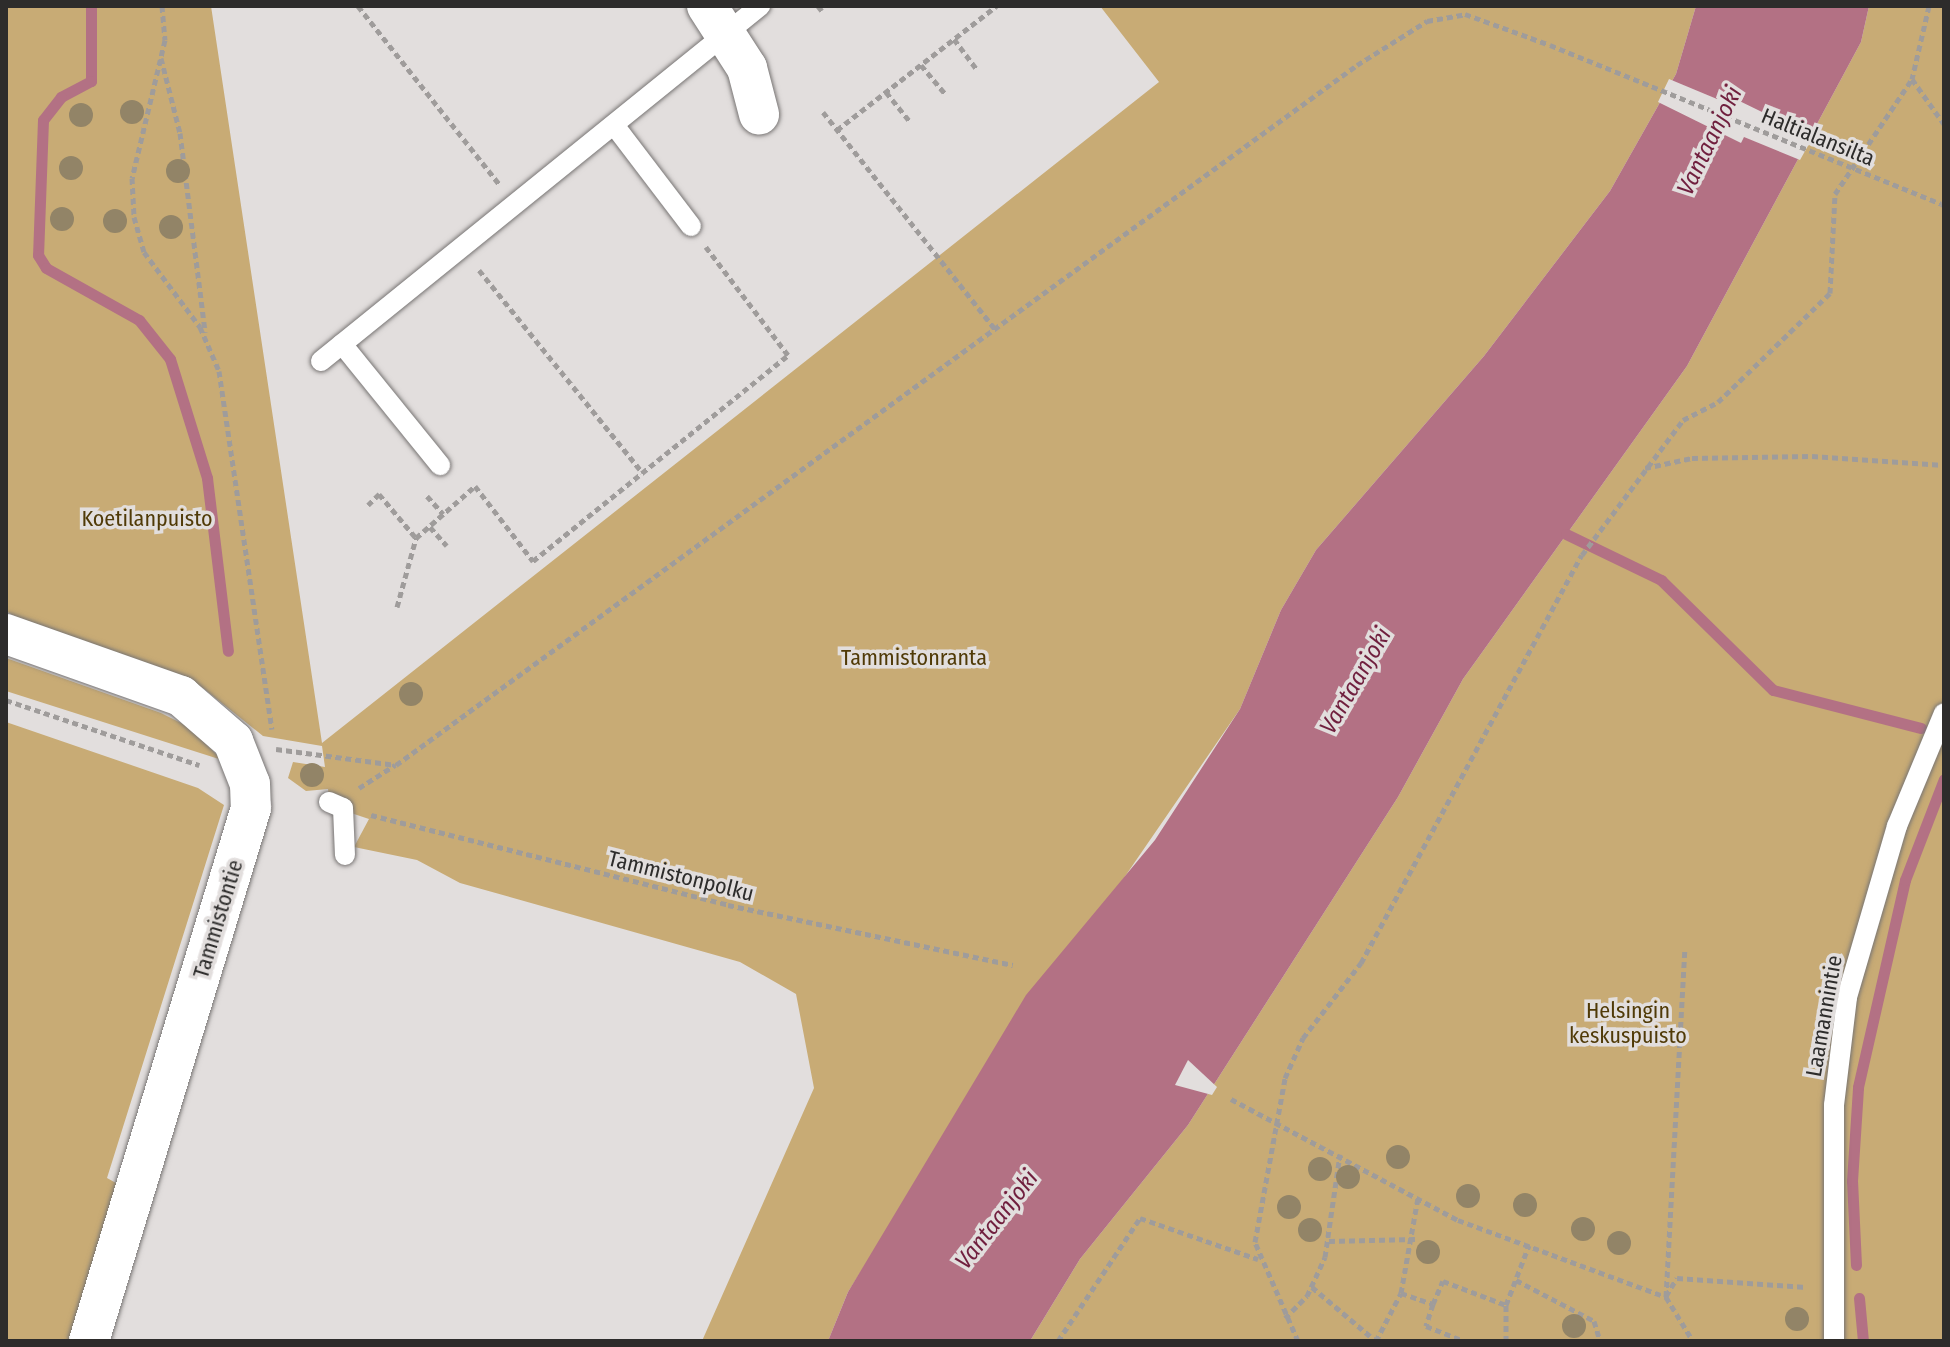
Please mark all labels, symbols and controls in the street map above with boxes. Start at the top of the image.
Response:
water label: Vantaanjoki [1671,82,1749,200]
street label: Haltialansilta [1758,102,1878,172]
park label: Koetilanpuisto [81,506,213,532]
water label: Vantaanjoki [1314,623,1398,739]
park label: Tammistonranta [841,645,987,671]
street label: Tammistonpolku [605,845,757,907]
street label: Tammistontie [188,857,248,981]
street label: Laamannintie [1800,953,1848,1079]
park label: Helsingin keskuspuisto [1569,997,1687,1048]
water label: Vantaanjoki [949,1165,1045,1275]

